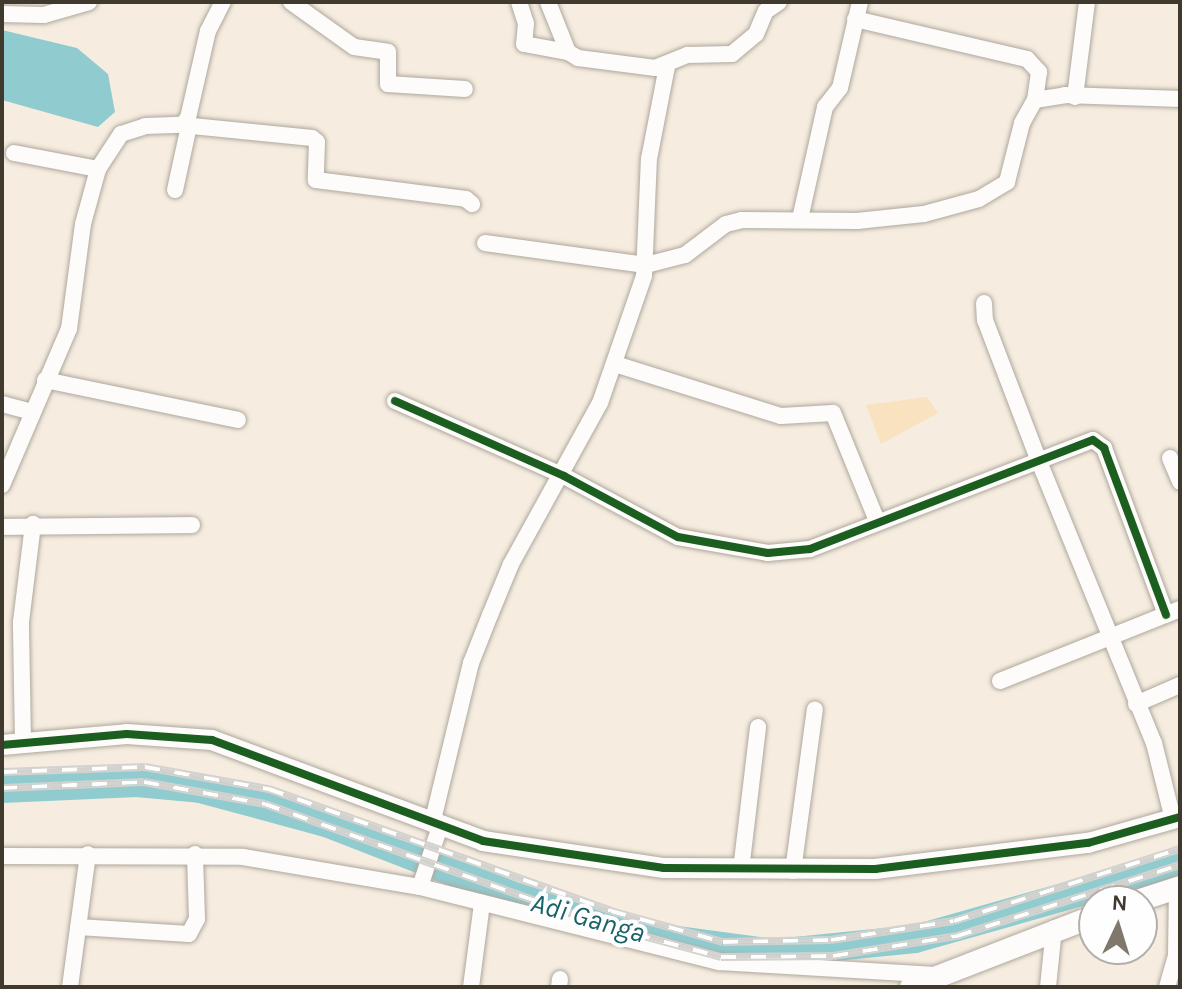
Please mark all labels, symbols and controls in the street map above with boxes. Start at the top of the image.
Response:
north arrow [1078,885,1158,965]
water label: Adi Ganga [527,886,649,950]
text: N [1111,890,1128,917]

